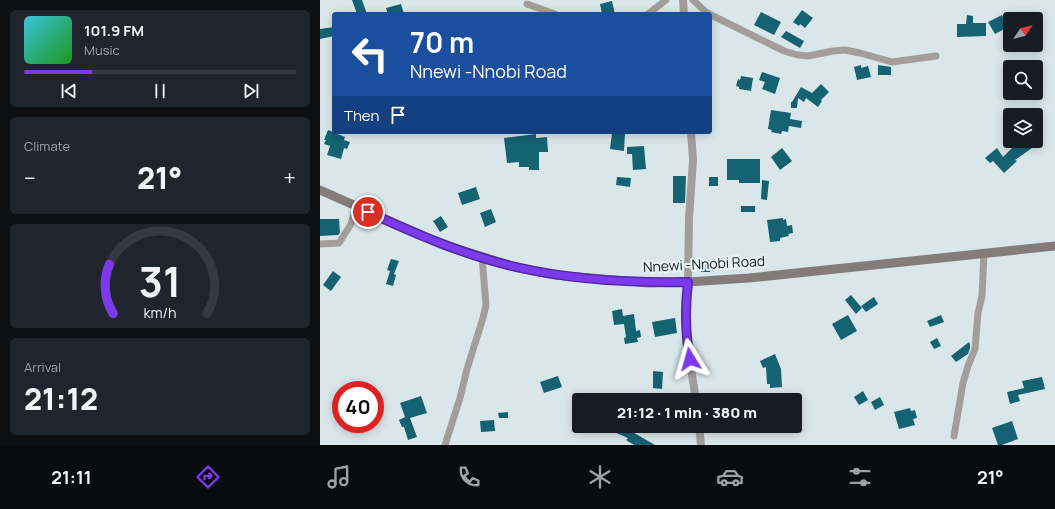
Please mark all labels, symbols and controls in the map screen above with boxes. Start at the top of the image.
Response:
north arrow [1003,12,1043,52]
map controls [1003,12,1043,148]
text: 101.9 FM [84,20,144,41]
text: 70 m [410,23,474,61]
icon: left [344,28,396,80]
text: Music [84,41,120,59]
text: Nnewi -Nnobi Road [410,59,567,83]
button: search [1003,60,1043,100]
icon: previous [58,80,80,102]
icon: pause [149,80,171,102]
icon: next [240,80,262,102]
icon: arrive [387,104,409,126]
text: Then [344,105,379,126]
button: layers [1003,108,1043,148]
text: Climate [24,137,70,155]
text: 21° [137,157,182,198]
text: − [24,163,36,193]
text: + [283,163,296,193]
pin [351,195,385,229]
icon: arrive [357,201,379,223]
street label: Nnewi -Nnobi Road [642,251,765,276]
text: 31 [139,253,181,309]
text: km/h [143,303,177,322]
position arrow [669,338,711,380]
text: Arrival [24,358,61,376]
text: 21:12 [24,378,98,419]
speed limit sign: 40 [332,381,384,433]
text: 21:12 · 1 min · 380 m [617,402,757,423]
icon: directions [194,463,222,491]
icon: music [325,463,353,491]
icon: phone [455,463,483,491]
icon: climate [586,463,614,491]
icon: car [716,463,744,491]
icon: filters [846,463,874,491]
text: 21:11 [51,465,92,489]
text: 21° [977,465,1004,489]

